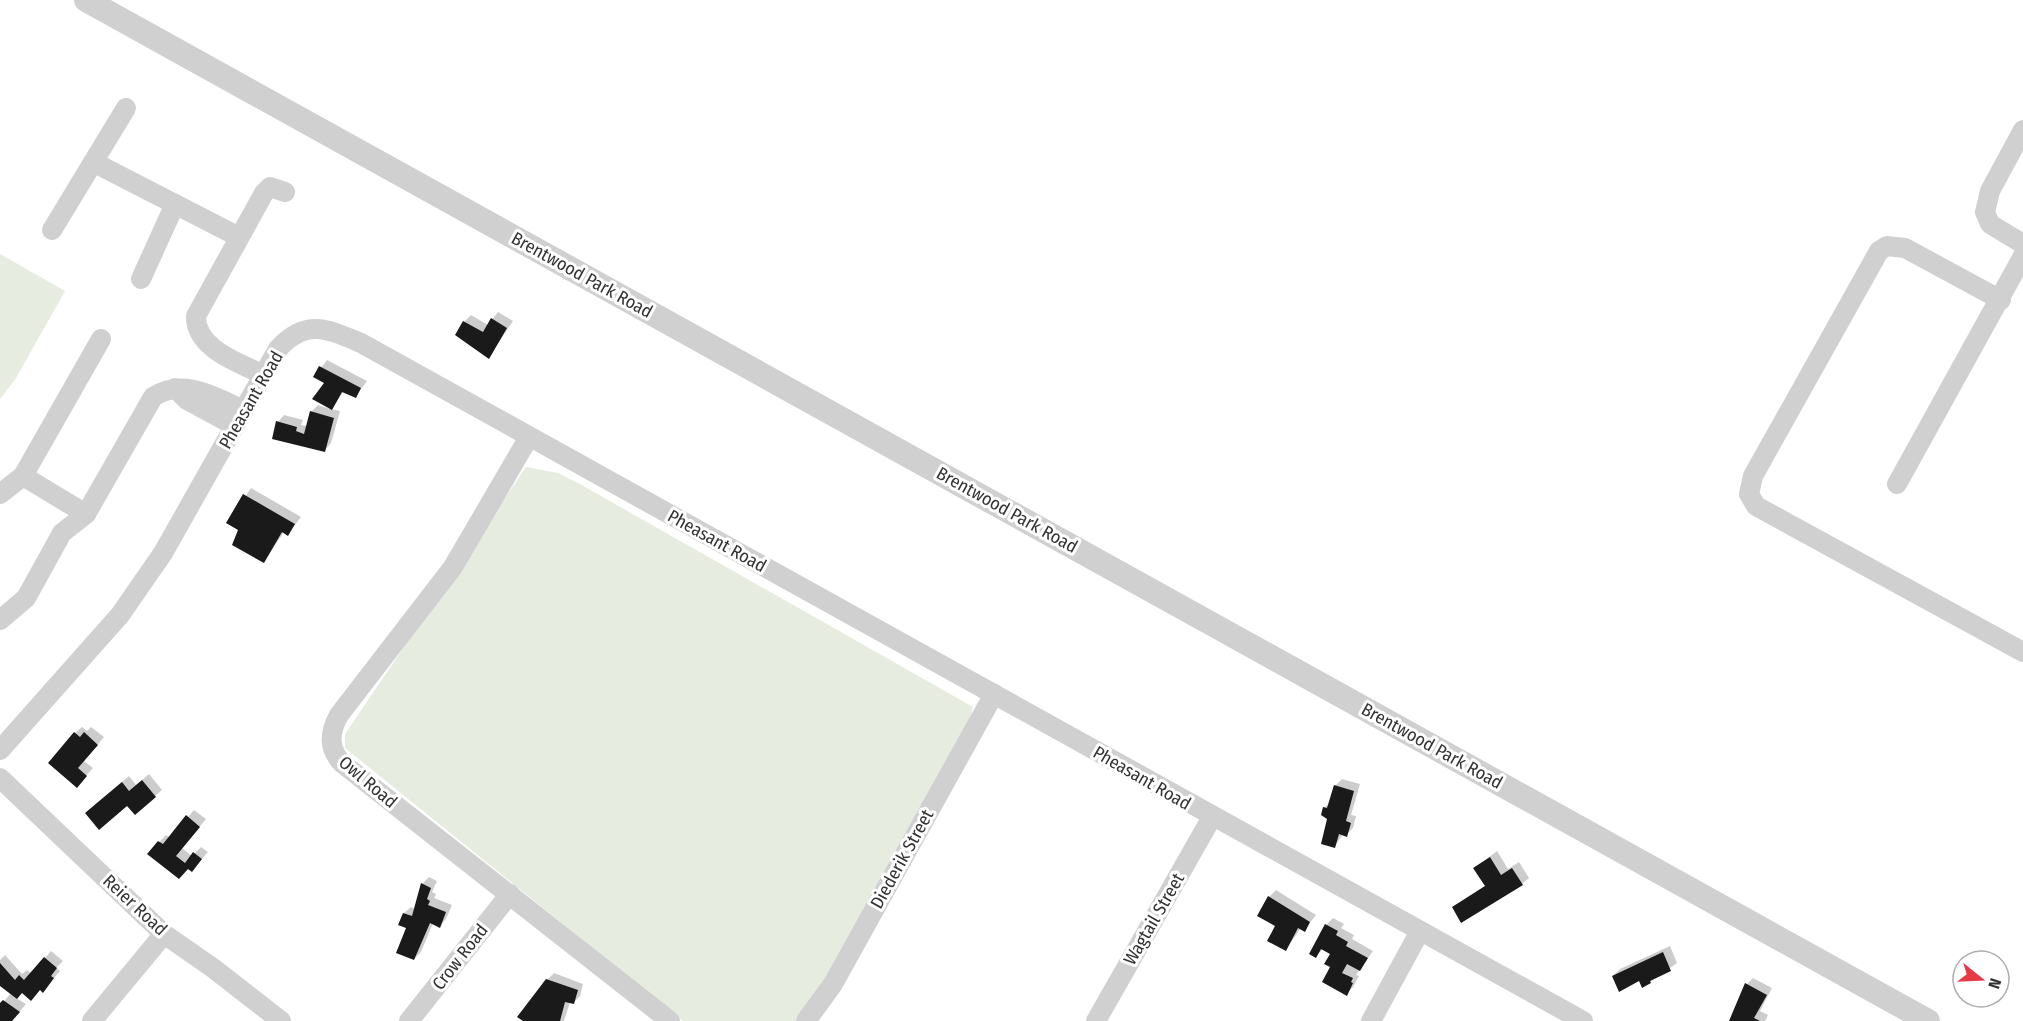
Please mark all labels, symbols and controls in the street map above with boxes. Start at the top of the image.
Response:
street label: Brentwood Park Road [508,227,656,323]
street label: Pheasant Road [214,347,288,453]
street label: Brentwood Park Road [933,462,1081,558]
street label: Pheasant Road [664,505,770,577]
street label: Brentwood Park Road [1358,698,1506,794]
street label: Pheasant Road [1089,741,1195,815]
street label: Owl Road [334,751,402,813]
street label: Diederik Street [866,805,938,912]
street label: Wagtail Street [1119,869,1189,969]
street label: Reier Road [98,870,172,940]
street label: Crow Road [427,920,493,994]
north arrow [1951,949,2011,1009]
text: N [1984,976,2005,991]

